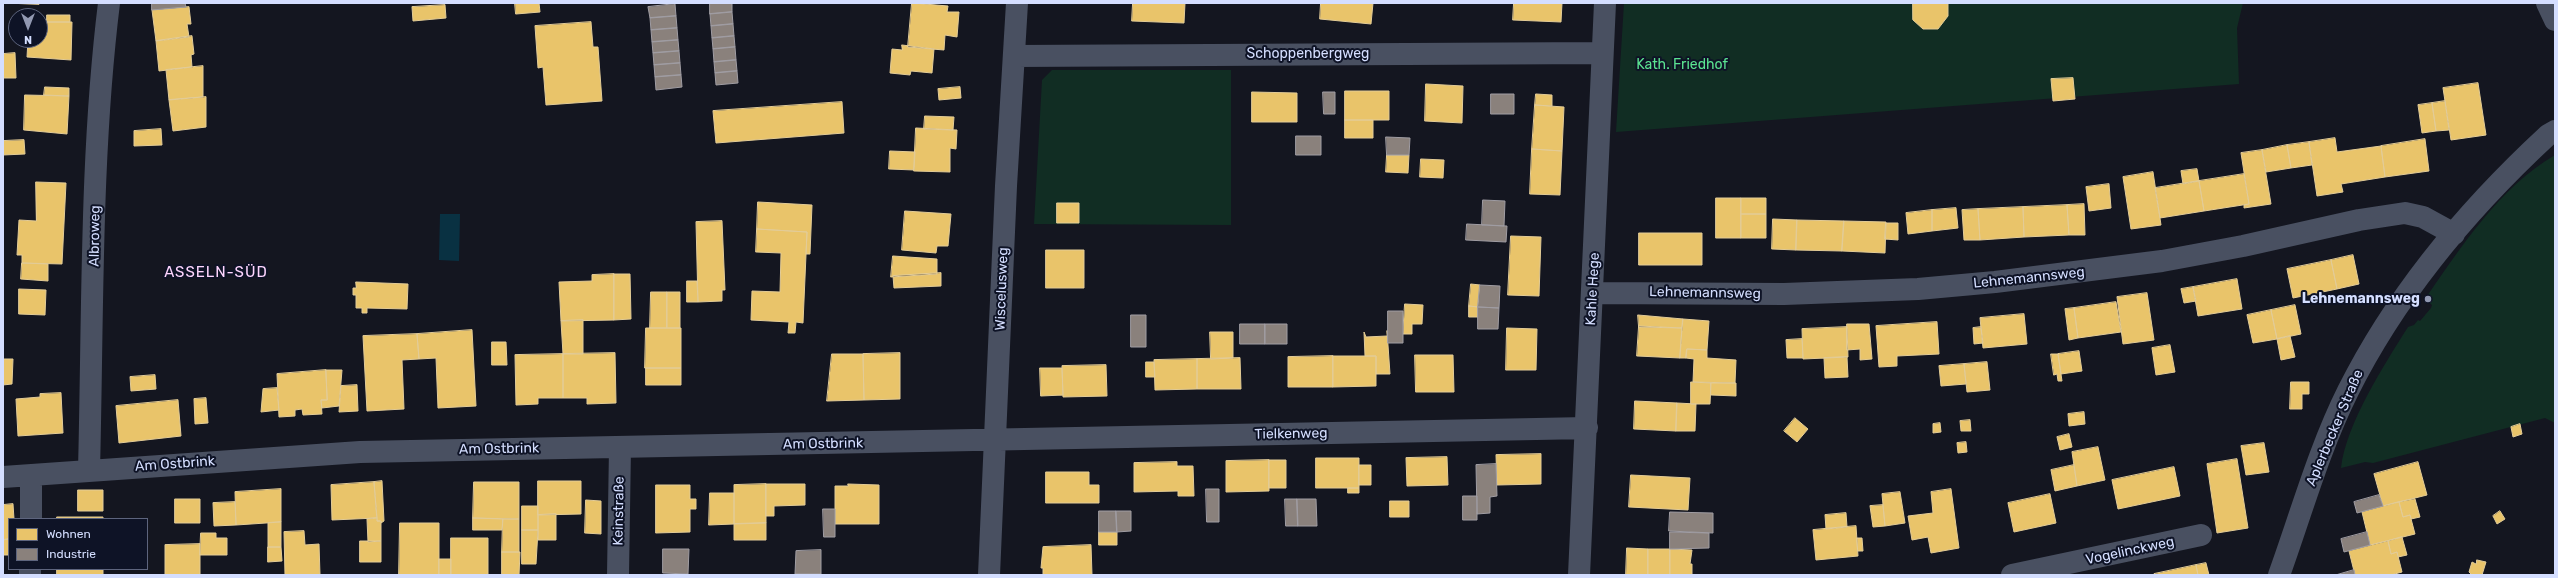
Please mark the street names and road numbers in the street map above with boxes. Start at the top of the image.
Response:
street label: Schoppenbergweg [1247,46,1369,62]
street label: Albroweg [86,205,104,267]
street label: Wiscelusweg [992,247,1012,331]
street label: Kahle Hege [1583,252,1603,326]
street label: Lehnemannsweg [1973,264,2085,292]
street label: Lehnemannsweg [1649,284,1761,302]
street label: Aplerbecker Straße [2303,367,2367,489]
street label: Tielkenweg [1254,425,1328,443]
street label: Am Ostbrink [783,435,863,453]
street label: Am Ostbrink [459,440,539,458]
street label: Am Ostbrink [134,453,216,475]
street label: Keinstraße [610,476,628,546]
street label: Vogelinckweg [2084,533,2176,569]

